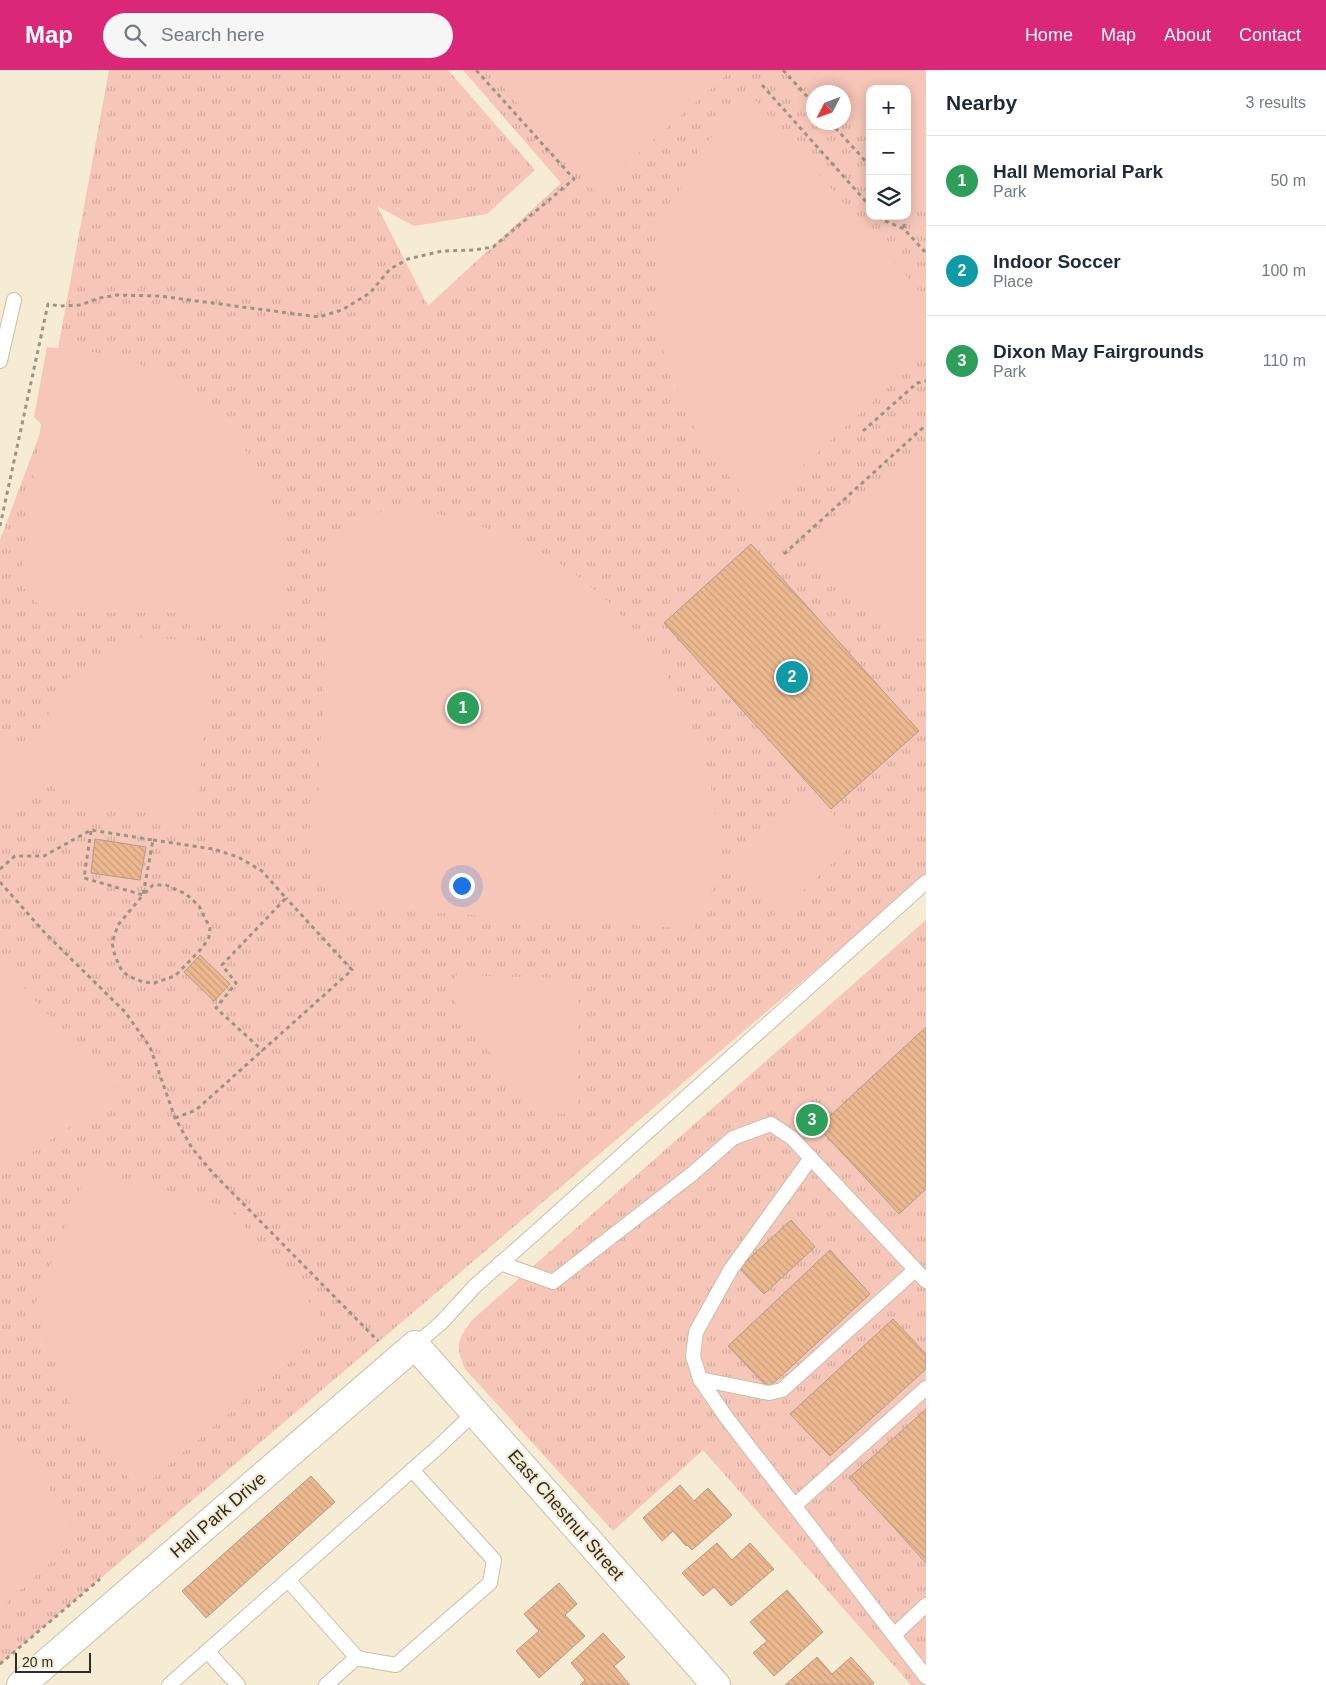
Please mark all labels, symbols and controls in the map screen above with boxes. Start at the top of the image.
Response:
search box [103,13,453,58]
text: Map [25,21,73,48]
icon: search [121,21,149,49]
text: Search here [161,24,265,45]
text: Home [1025,25,1073,45]
text: Map [1101,25,1136,45]
text: About [1164,25,1211,45]
text: Contact [1239,25,1301,45]
north arrow [806,85,851,130]
map controls [866,85,911,220]
button: + [866,85,911,130]
text: Nearby [946,91,1017,114]
text: 3 results [1246,94,1306,111]
button: − [866,130,911,175]
text: Hall Memorial Park [993,161,1163,182]
text: 1 [958,172,966,189]
text: 50 m [1270,172,1306,189]
button: layers [866,175,911,220]
text: Park [993,183,1026,200]
text: Indoor Soccer [993,251,1121,272]
text: 2 [958,262,966,279]
text: 100 m [1262,262,1306,279]
text: Place [993,273,1033,290]
text: Dixon May Fairgrounds [993,341,1204,362]
text: 3 [958,352,966,369]
text: 110 m [1263,352,1306,369]
text: Park [993,363,1026,380]
pin: 2 [776,658,808,696]
pin: 1 [447,689,479,727]
your location [449,873,475,899]
pin: 3 [796,1101,828,1139]
street label: East Chestnut Street [504,1446,628,1584]
street label: Hall Park Drive [166,1468,270,1562]
scale bar [15,1650,91,1673]
text: 20 m [22,1654,53,1670]

